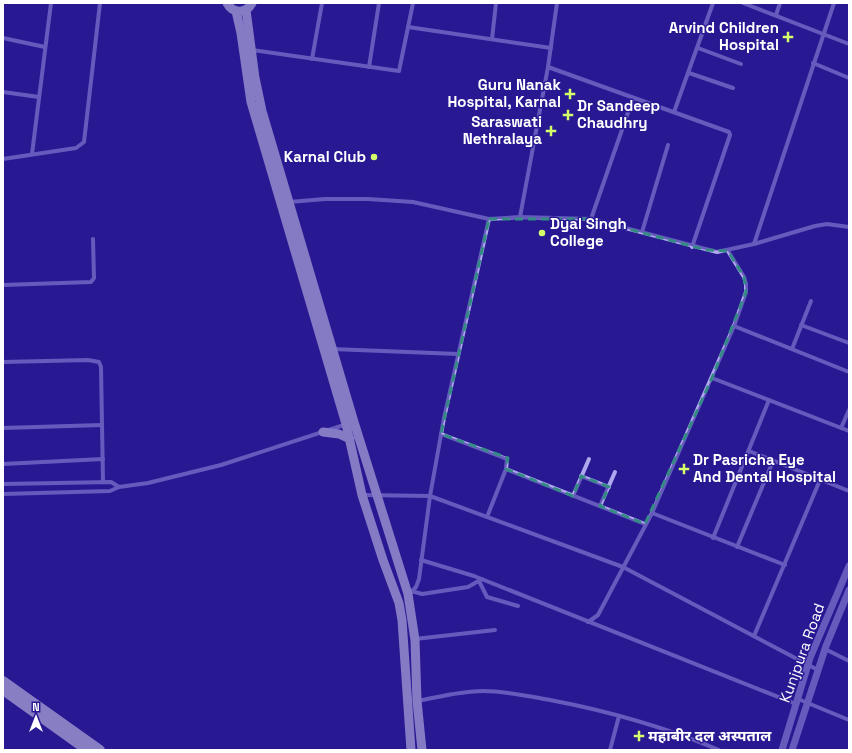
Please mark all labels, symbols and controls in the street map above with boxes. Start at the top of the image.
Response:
place label: Arvind Children Hospital [669,18,779,54]
marker: Arvind Children Hospital [782,31,794,43]
place label: Guru Nanak Hospital, Karnal [447,75,562,111]
marker: Guru Nanak Hospital, Karnal [564,88,576,100]
place label: Dr Sandeep Chaudhry [577,96,660,132]
marker: Dr Sandeep Chaudhry [562,109,574,121]
place label: Saraswati Nethralaya [463,112,542,148]
marker: Saraswati Nethralaya [545,125,557,137]
place label: Karnal Club [284,147,366,166]
marker: Karnal Club [369,152,379,162]
place label: Dyal Singh College [550,214,627,250]
marker: Dyal Singh College [537,228,547,238]
place label: Dr Pasricha Eye And Dental Hospital [693,450,836,486]
marker: Dr Pasricha Eye And Dental Hospital [678,463,690,475]
street label: Kunjpura Road [775,600,828,705]
north arrow [16,697,56,737]
text: N [32,700,40,714]
place label: महाबीर दल अस्पताल [648,726,772,745]
marker: महाबीर दल अस्पताल [633,730,645,742]

